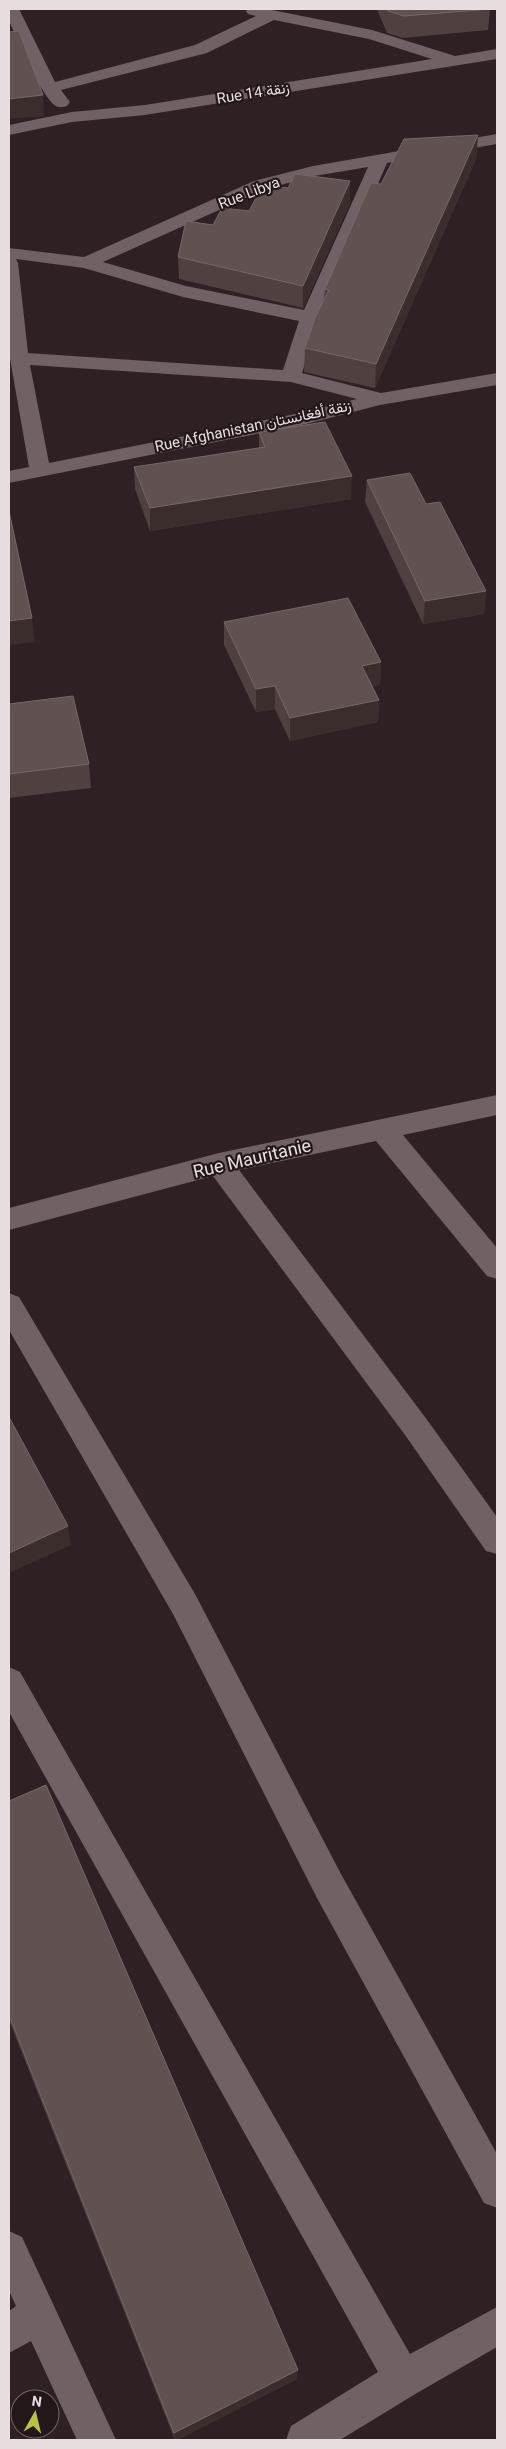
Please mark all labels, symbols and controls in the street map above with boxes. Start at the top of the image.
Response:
street label: Rue 14 زنقة [215,78,291,108]
street label: Rue Libya [216,173,282,213]
street label: Rue Afghanistan زنقة أفغانستان [153,396,353,456]
street label: Rue Mauritanie [191,1134,313,1182]
north arrow [10,2389,60,2439]
text: N [31,2393,43,2410]

